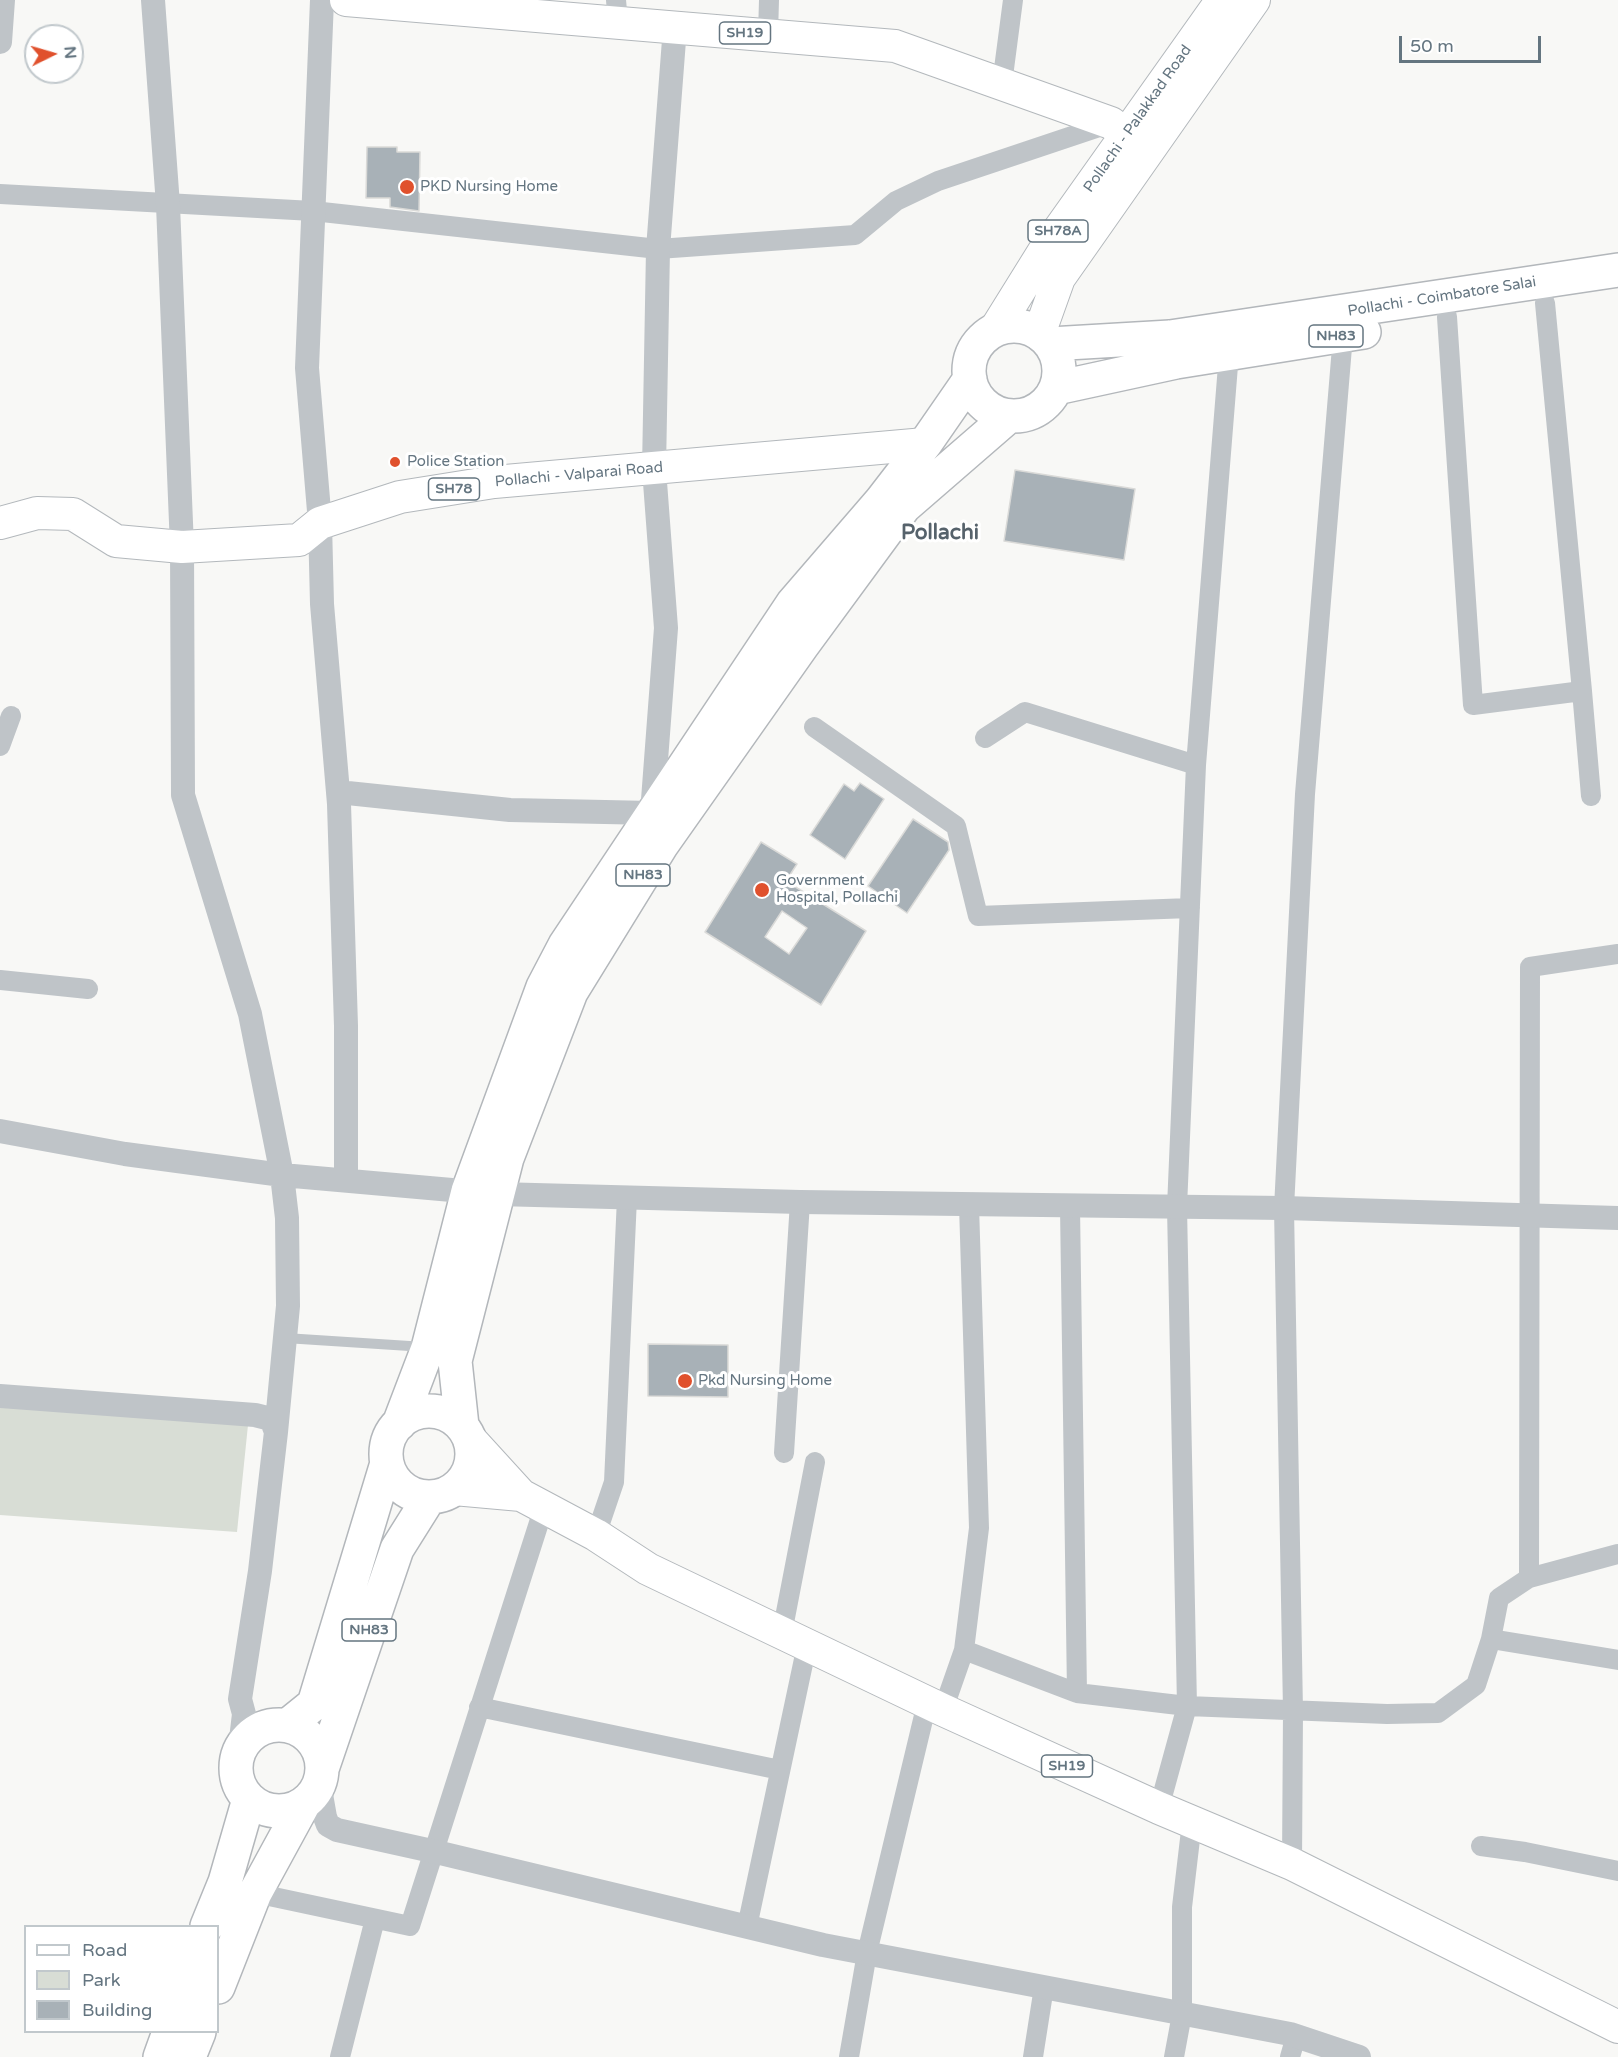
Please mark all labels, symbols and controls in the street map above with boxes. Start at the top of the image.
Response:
road number: SH19 [720,22,771,44]
north arrow [24,24,84,84]
scale bar [1402,24,1544,62]
text: 50 m [1410,35,1454,57]
street label: Pollachi - Palakkad Road [1080,42,1196,196]
text: N [59,45,80,60]
marker: PKD Nursing Home [398,178,416,196]
place label: PKD Nursing Home [420,178,558,196]
road number: SH78A [1028,220,1088,242]
street label: Pollachi - Coimbatore Salai [1347,273,1537,321]
road number: NH83 [1309,325,1363,347]
place label: Police Station [407,453,504,471]
marker: Police Station [388,455,402,469]
street label: Pollachi - Valparai Road [494,459,664,491]
road number: SH78 [428,478,480,500]
district label: Pollachi [901,520,979,546]
road number: NH83 [616,864,670,886]
place label: Government Hospital, Pollachi [776,872,898,907]
marker: Government Hospital, Pollachi [753,881,771,899]
marker: Pkd Nursing Home [676,1372,694,1390]
place label: Pkd Nursing Home [698,1372,832,1390]
road number: NH83 [342,1619,396,1641]
road number: SH19 [1042,1755,1092,1777]
legend [24,1925,219,2033]
text: Road [82,1939,127,1961]
text: Park [82,1969,120,1991]
text: Building [82,1999,152,2021]

